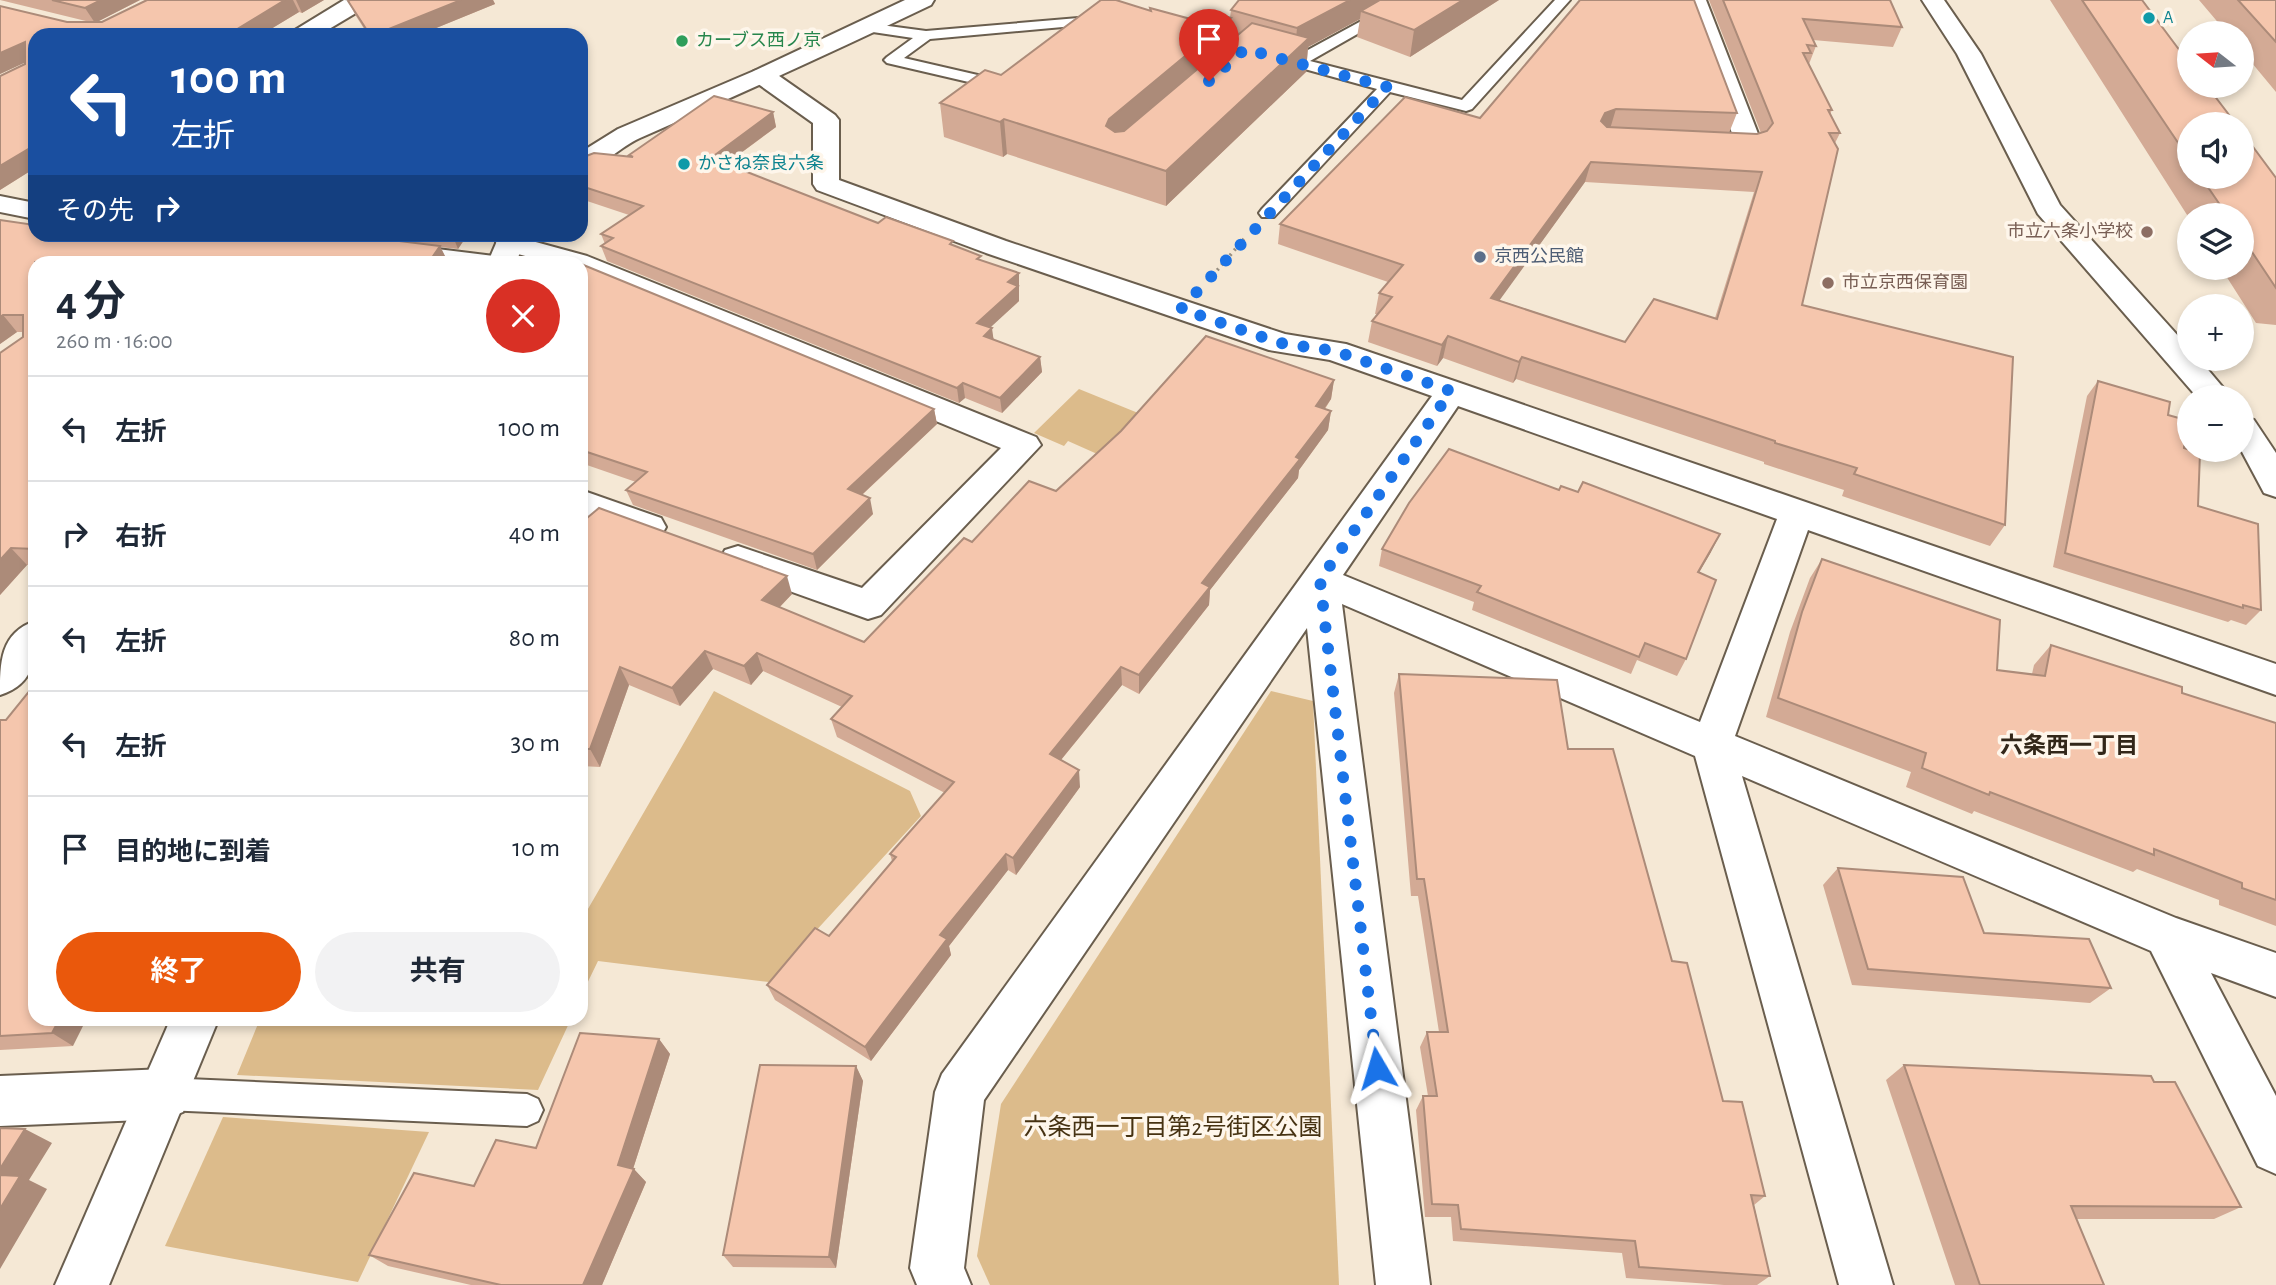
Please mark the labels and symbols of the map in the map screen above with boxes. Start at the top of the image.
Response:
pin [1179,9,1239,81]
place label: A [2163,9,2174,27]
marker: A [2141,10,2157,26]
north arrow [2177,21,2254,98]
place label: カーブス西ノ京 [696,30,821,50]
marker: カーブス西ノ京 [674,33,690,49]
place label: かさね奈良六条 [698,153,824,173]
marker: かさね奈良六条 [676,156,692,172]
place label: 市立六条小学校 [2007,221,2133,241]
marker: 市立六条小学校 [2139,224,2155,240]
place label: 京西公民館 [1494,247,1584,266]
marker: 京西公民館 [1472,249,1488,265]
place label: 市立京西保育園 [1842,273,1968,292]
marker: 市立京西保育園 [1820,275,1836,291]
district label: 六条西一丁目 [2000,733,2138,758]
position arrow [1340,1031,1414,1105]
park label: 六条西一丁目第2号街区公園 [1024,1114,1322,1140]

